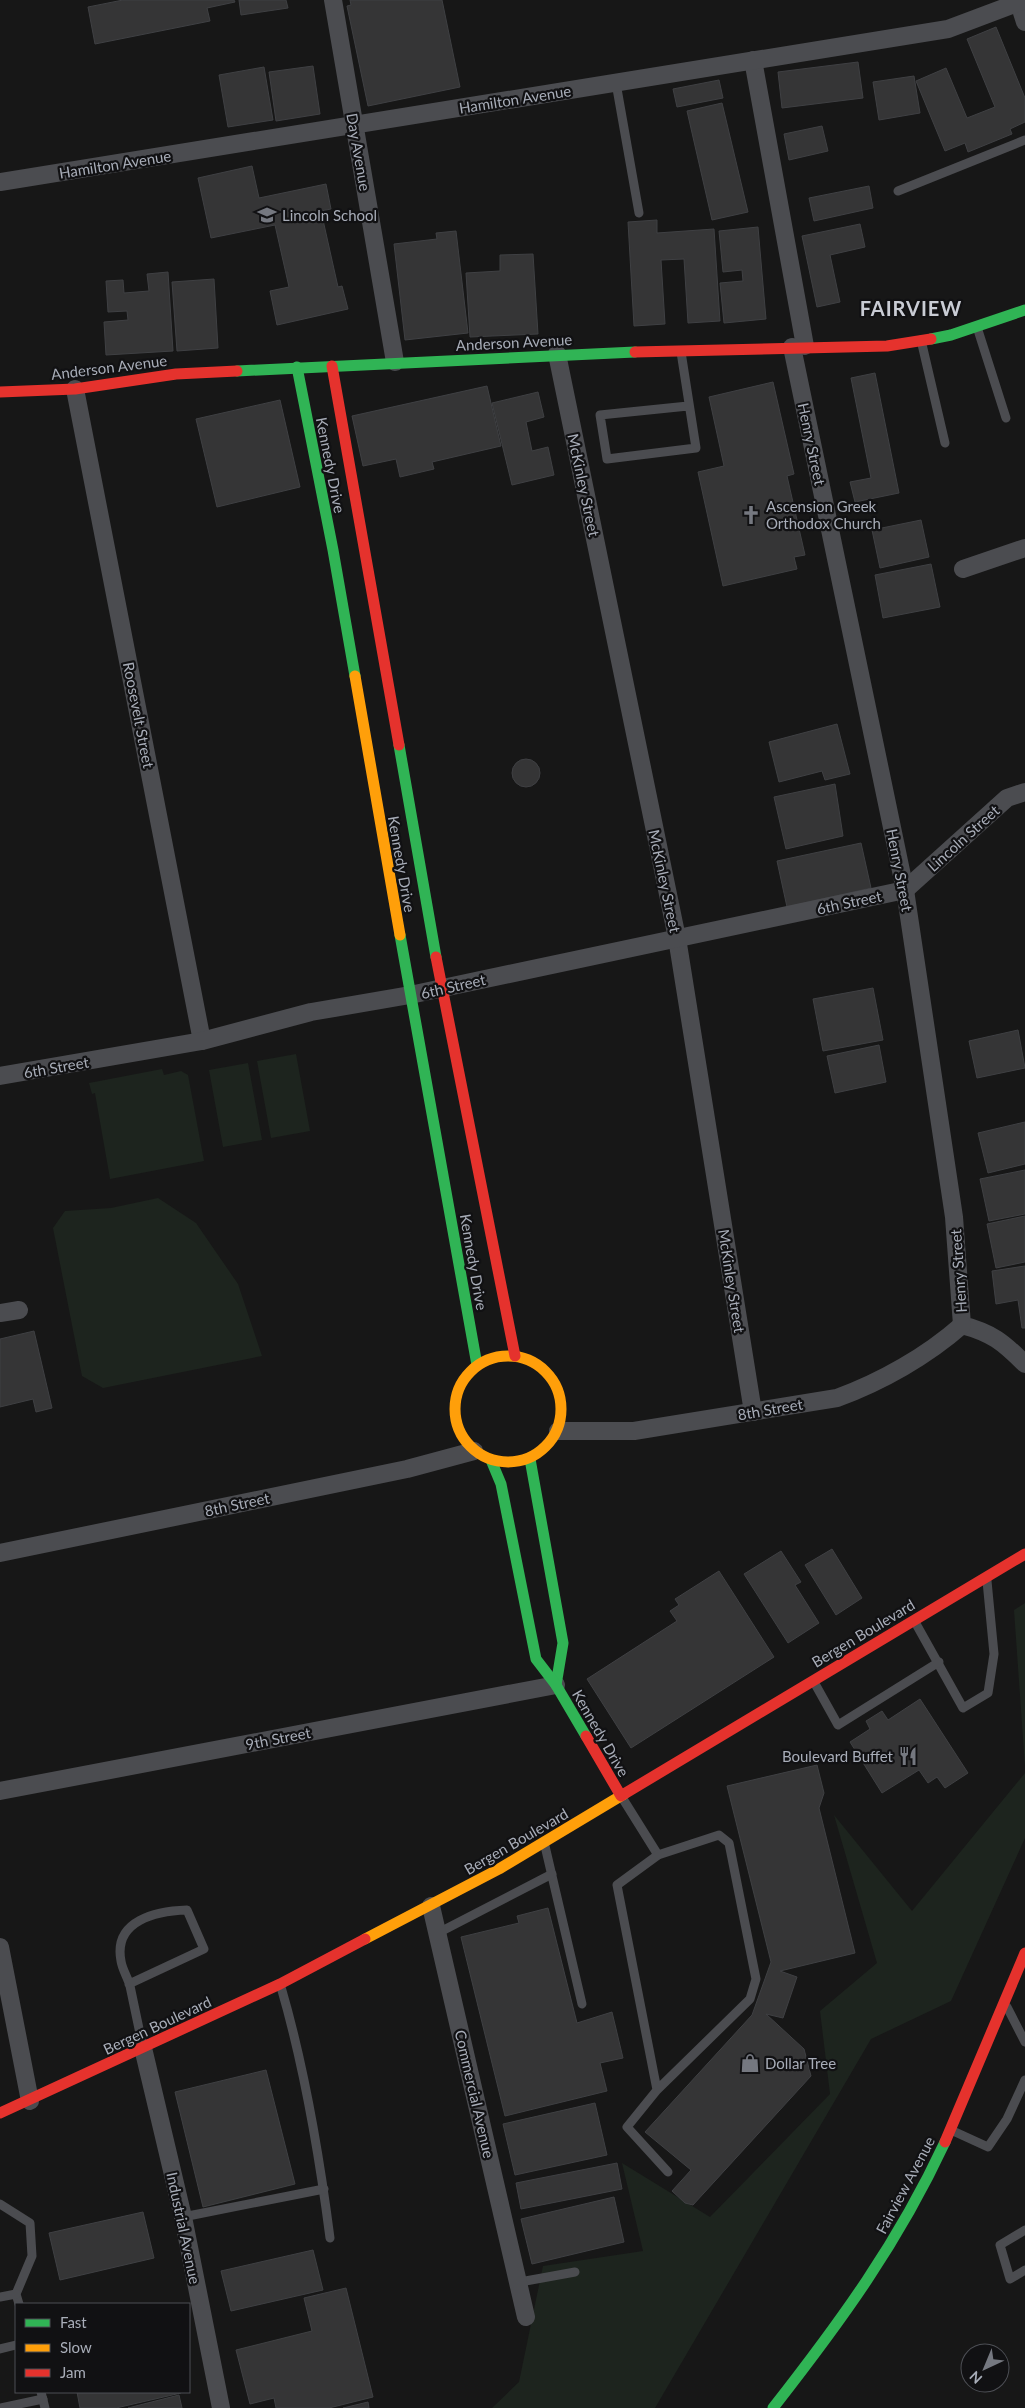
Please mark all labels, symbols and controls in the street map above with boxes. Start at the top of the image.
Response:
street label: Hamilton Avenue [458,81,572,117]
street label: Day Avenue [343,112,375,192]
street label: Hamilton Avenue [58,146,172,182]
school or university icon: Lincoln School [256,204,278,226]
place label: Lincoln School [282,206,377,224]
district label: FAIRVIEW [860,296,962,320]
street label: Anderson Avenue [455,330,573,354]
street label: Anderson Avenue [50,351,168,383]
street label: Henry Street [794,401,830,487]
street label: Kennedy Drive [313,416,349,515]
street label: McKinley Street [564,432,604,539]
place label: Ascension Greek Orthodox Church [766,497,881,532]
church icon: Ascension Greek Orthodox Church [740,504,762,526]
street label: Roosevelt Street [120,660,158,770]
street label: Lincoln Street [923,801,1003,875]
street label: Kennedy Drive [385,815,419,914]
street label: Henry Street [883,827,917,913]
street label: McKinley Street [645,828,685,935]
street label: 6th Street [815,886,884,918]
street label: 6th Street [419,970,488,1002]
street label: 6th Street [22,1052,91,1082]
street label: Kennedy Drive [457,1213,491,1312]
street label: McKinley Street [715,1228,749,1335]
street label: Henry Street [946,1228,970,1313]
street label: 8th Street [736,1394,805,1424]
street label: 8th Street [203,1488,272,1520]
street label: Bergen Boulevard [808,1595,918,1671]
street label: Kennedy Drive [569,1686,633,1780]
street label: 9th Street [244,1723,313,1753]
restaurant icon: Boulevard Buffet [897,1745,919,1767]
place label: Boulevard Buffet [782,1747,894,1765]
street label: Bergen Boulevard [461,1804,571,1878]
street label: Bergen Boulevard [100,1992,214,2058]
street label: Commercial Avenue [452,2028,499,2160]
shop icon: Dollar Tree [739,2052,761,2074]
place label: Dollar Tree [765,2054,836,2072]
street label: Fairview Avenue [872,2133,938,2237]
street label: Industrial Avenue [163,2170,205,2286]
legend [15,2303,190,2393]
text: Fast [60,2313,87,2331]
text: Slow [60,2338,92,2356]
north arrow [960,2343,1010,2393]
text: Jam [60,2363,86,2381]
text: N [966,2368,985,2388]

